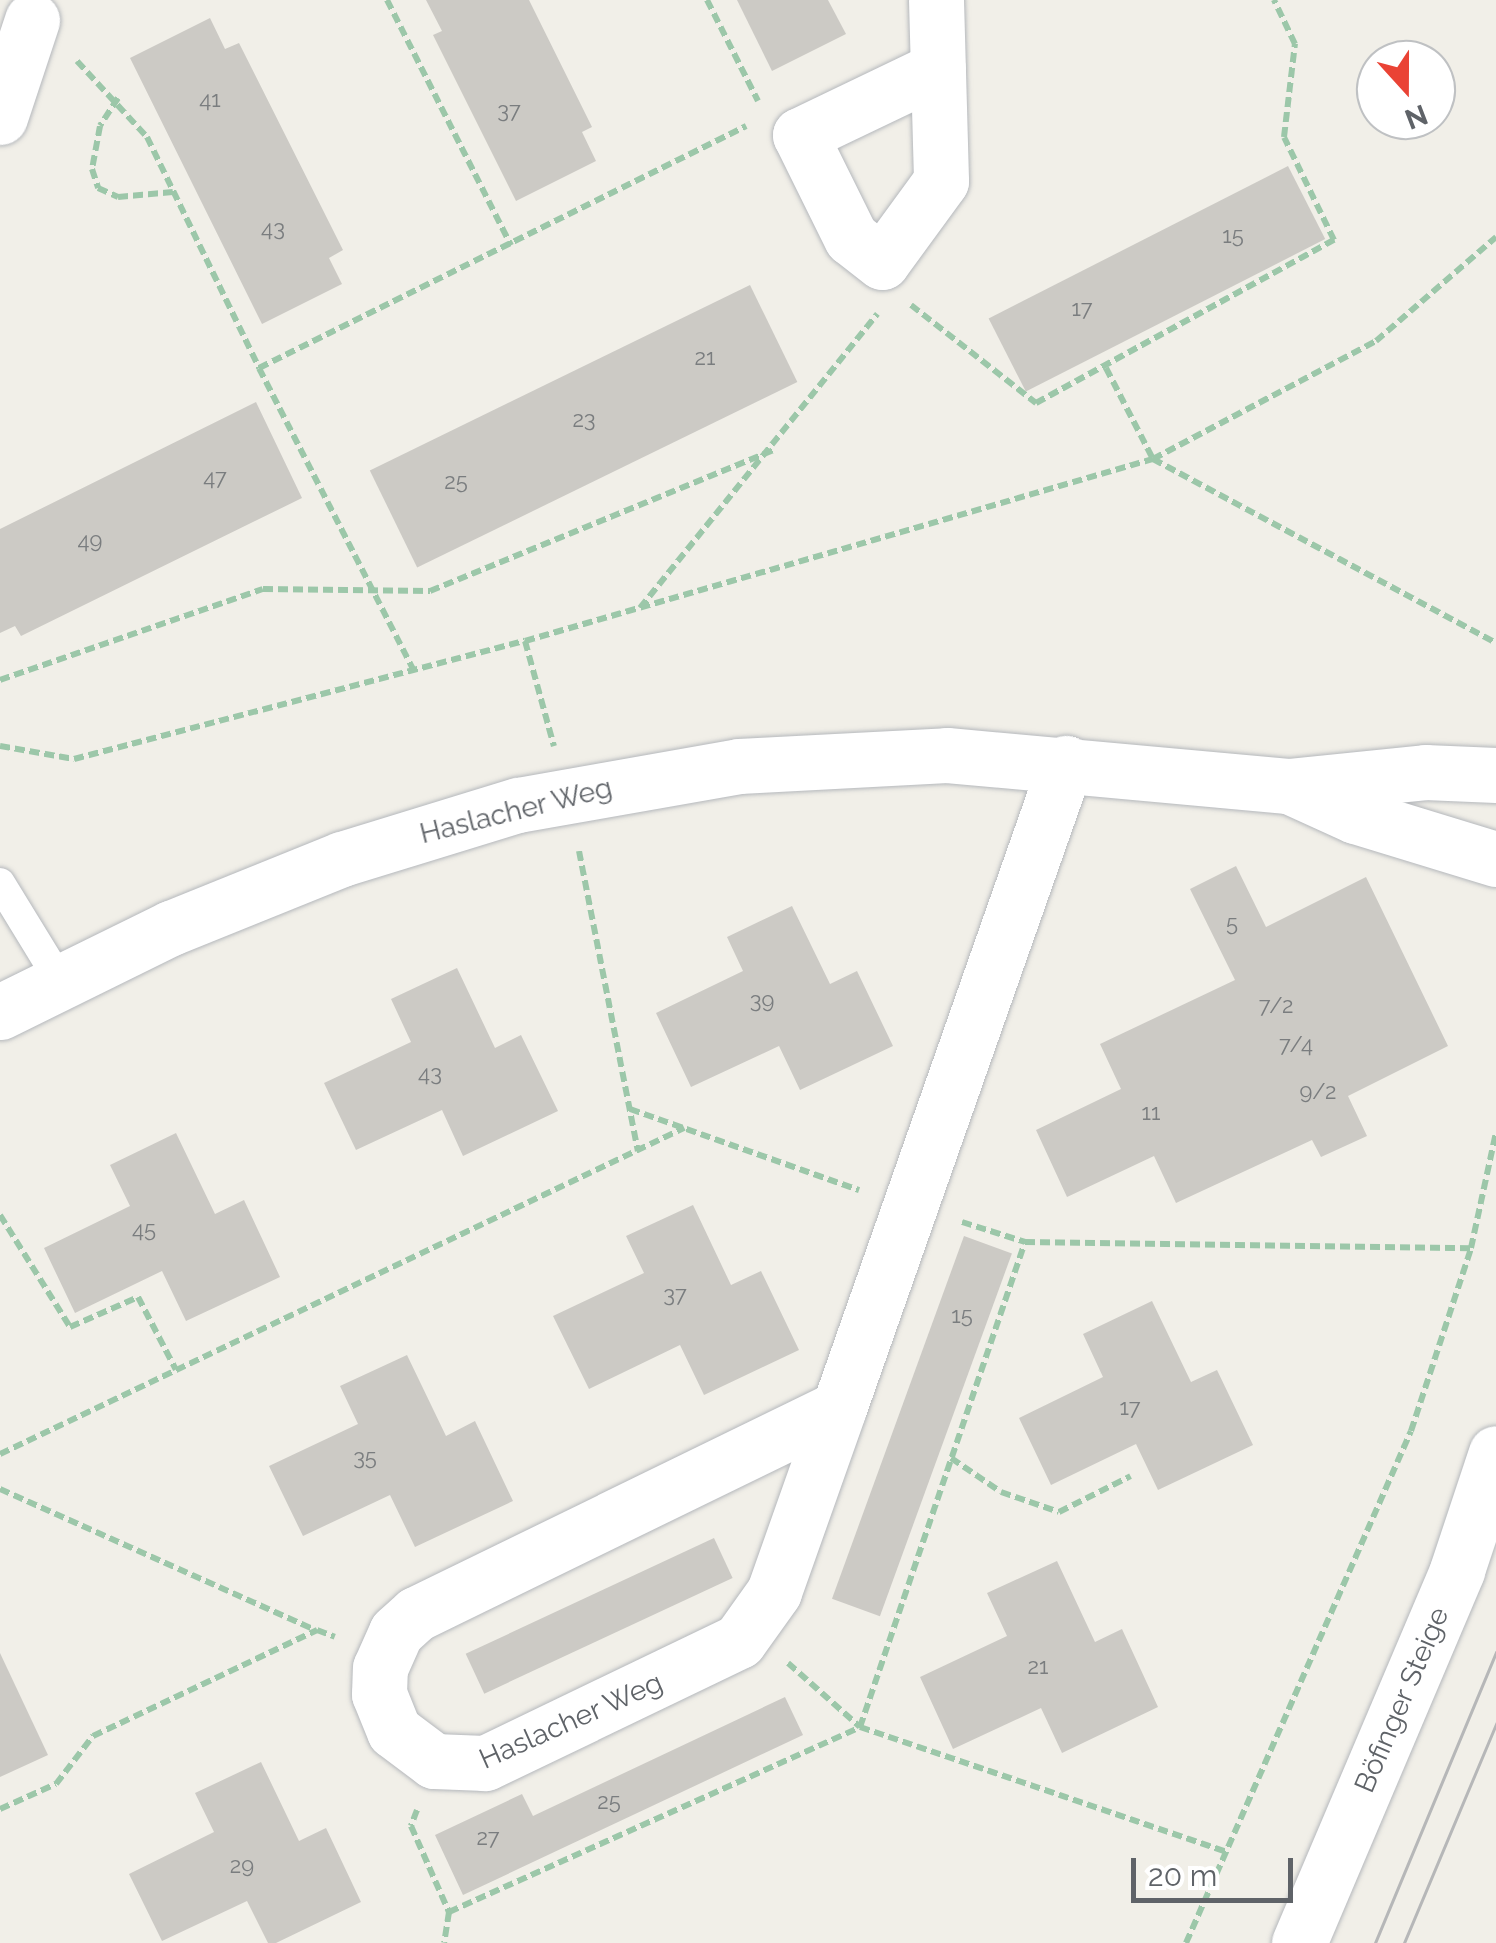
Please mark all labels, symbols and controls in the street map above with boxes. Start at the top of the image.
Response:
north arrow [1356,40,1456,140]
house number: 41 [199,87,221,113]
text: N [1400,97,1432,136]
house number: 37 [497,98,521,124]
house number: 43 [261,216,285,242]
house number: 15 [1222,223,1244,249]
house number: 17 [1071,296,1093,322]
house number: 21 [695,345,715,371]
house number: 23 [572,407,596,433]
house number: 47 [203,465,227,491]
house number: 25 [444,469,468,495]
house number: 49 [78,528,102,554]
street label: Haslacher Weg [416,771,616,851]
house number: 5 [1226,911,1238,937]
house number: 39 [750,988,774,1014]
house number: 7/2 [1259,993,1293,1019]
house number: 7/4 [1279,1032,1313,1058]
house number: 43 [418,1061,442,1087]
house number: 9/2 [1299,1079,1337,1105]
house number: 11 [1142,1100,1160,1126]
house number: 45 [132,1217,156,1243]
house number: 37 [663,1282,687,1308]
house number: 15 [951,1303,973,1329]
house number: 17 [1119,1395,1141,1421]
house number: 35 [353,1445,377,1471]
street label: Böfinger Steige [1348,1602,1456,1798]
house number: 21 [1028,1654,1048,1680]
street label: Haslacher Weg [474,1665,668,1777]
house number: 25 [597,1789,621,1815]
house number: 27 [476,1825,500,1851]
scale bar [1136,1838,1298,1900]
house number: 29 [230,1853,254,1879]
text: 20 m [1148,1858,1217,1893]

